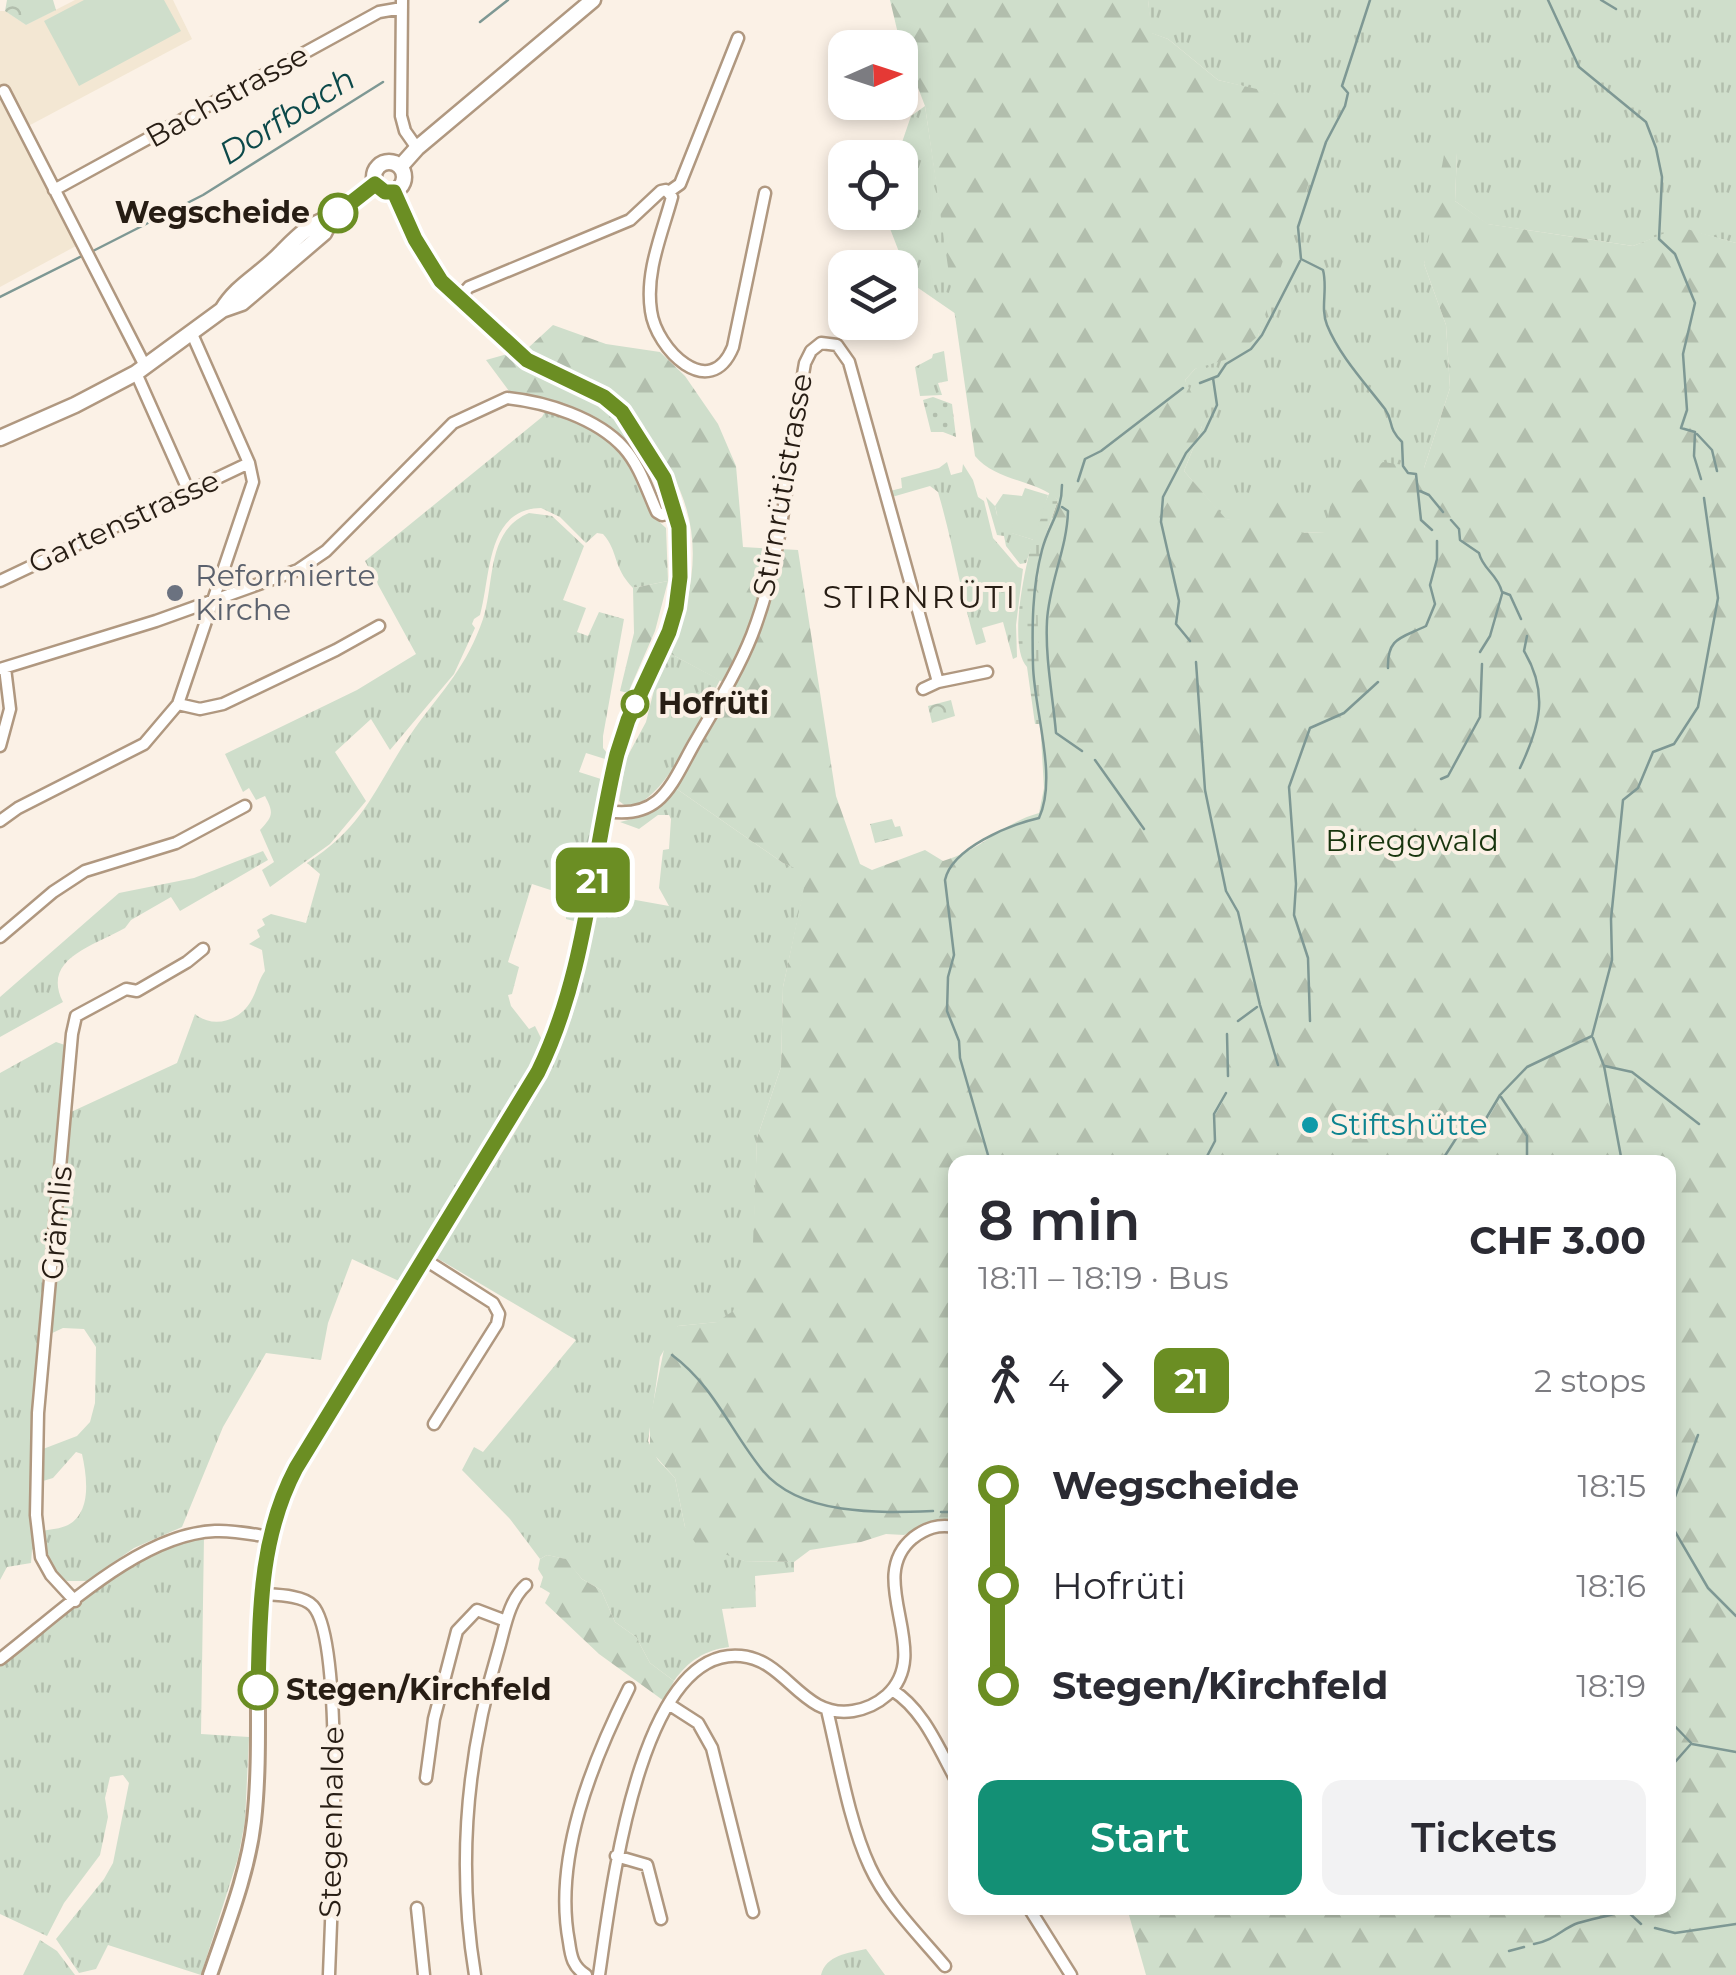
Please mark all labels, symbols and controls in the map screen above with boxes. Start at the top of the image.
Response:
north arrow [828,30,918,120]
map controls [828,30,918,340]
street label: Bachstrasse [139,36,314,155]
water label: Dorfbach [212,59,362,173]
button: locate [828,140,918,230]
place label: Wegscheide [115,194,310,231]
marker: Wegscheide [319,194,357,232]
button: layers [828,250,918,340]
street label: Stirnrütistrasse [745,370,820,599]
street label: Gartenstrasse [23,461,225,582]
place label: Reformierte Kirche [195,557,376,628]
district label: STIRNRÜTI [822,577,1018,616]
marker: Reformierte Kirche [164,582,186,604]
place label: Hofrüti [658,685,769,722]
marker: Hofrüti [622,691,648,717]
park label: Bireggwald [1325,822,1499,859]
line badge: 21 [548,848,638,912]
text: 21 [576,859,610,902]
place label: Stiftshütte [1330,1106,1488,1143]
marker: Stiftshütte [1299,1114,1321,1136]
street label: Grämlis [33,1164,80,1282]
text: 8 min [978,1187,1141,1254]
text: CHF 3.00 [1469,1217,1646,1264]
text: 18:11 – 18:19 · Bus [978,1258,1229,1297]
icon: walk [978,1353,1033,1408]
icon: forward [1084,1353,1139,1408]
text: 21 [1174,1359,1209,1402]
text: 4 [1048,1361,1069,1400]
text: 2 stops [1534,1361,1646,1400]
text: Wegscheide [1052,1462,1299,1509]
text: 18:15 [1578,1466,1646,1505]
text: Hofrüti [1052,1562,1186,1609]
text: 18:16 [1576,1566,1646,1605]
text: Stegen/Kirchfeld [1052,1662,1388,1709]
text: 18:19 [1576,1666,1646,1705]
marker: Stegen/Kirchfeld [239,1671,277,1709]
place label: Stegen/Kirchfeld [286,1671,551,1708]
street label: Stegenhalde [311,1726,352,1918]
button: Start [978,1780,1302,1895]
button: Tickets [1322,1780,1646,1895]

